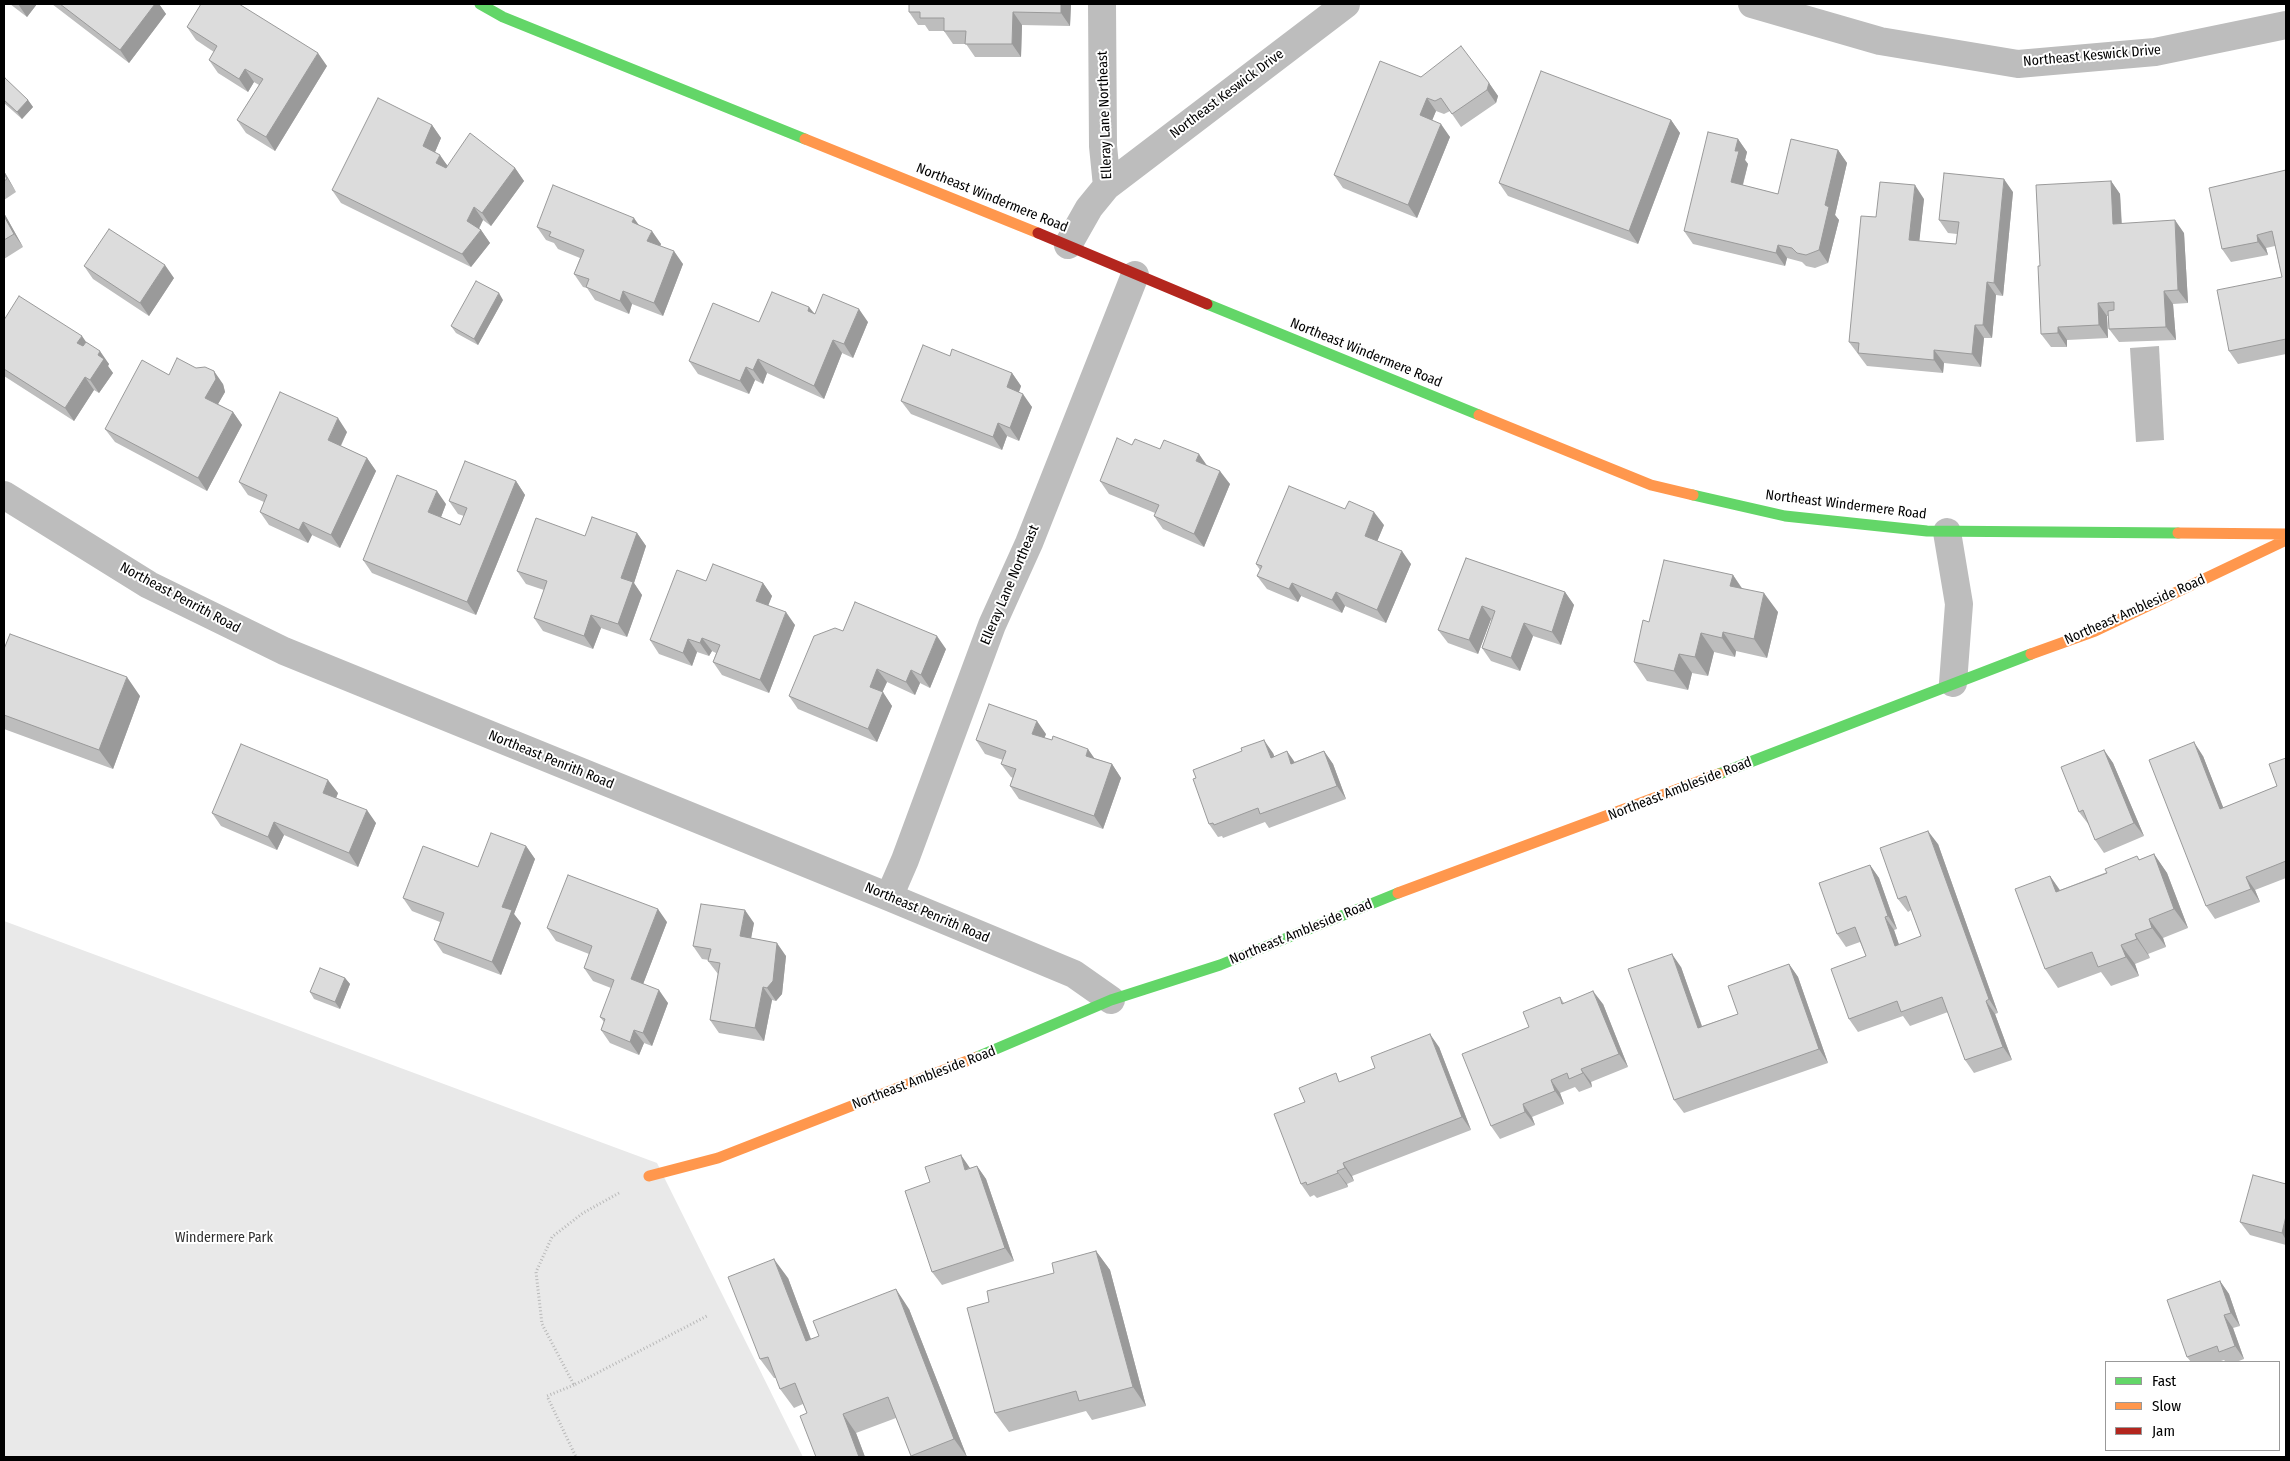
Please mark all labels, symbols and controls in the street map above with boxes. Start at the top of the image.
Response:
street label: Northeast Keswick Drive [2022,42,2162,70]
street label: Northeast Keswick Drive [1167,46,1287,142]
street label: Elleray Lane Northeast [1094,50,1116,180]
street label: Northeast Windermere Road [914,160,1070,236]
street label: Northeast Windermere Road [1288,315,1444,391]
street label: Northeast Windermere Road [1764,487,1928,523]
street label: Elleray Lane Northeast [977,522,1043,648]
street label: Northeast Penrith Road [117,559,243,637]
street label: Northeast Ambleside Road [2062,571,2208,649]
street label: Northeast Penrith Road [486,727,616,793]
street label: Northeast Ambleside Road [1606,754,1754,824]
street label: Northeast Penrith Road [862,879,992,947]
street label: Northeast Ambleside Road [1227,896,1375,968]
street label: Northeast Ambleside Road [850,1043,998,1113]
park label: Windermere Park [175,1230,273,1246]
legend [2105,1361,2280,1451]
text: Fast [2152,1372,2176,1390]
text: Slow [2152,1397,2181,1415]
text: Jam [2152,1422,2175,1440]

